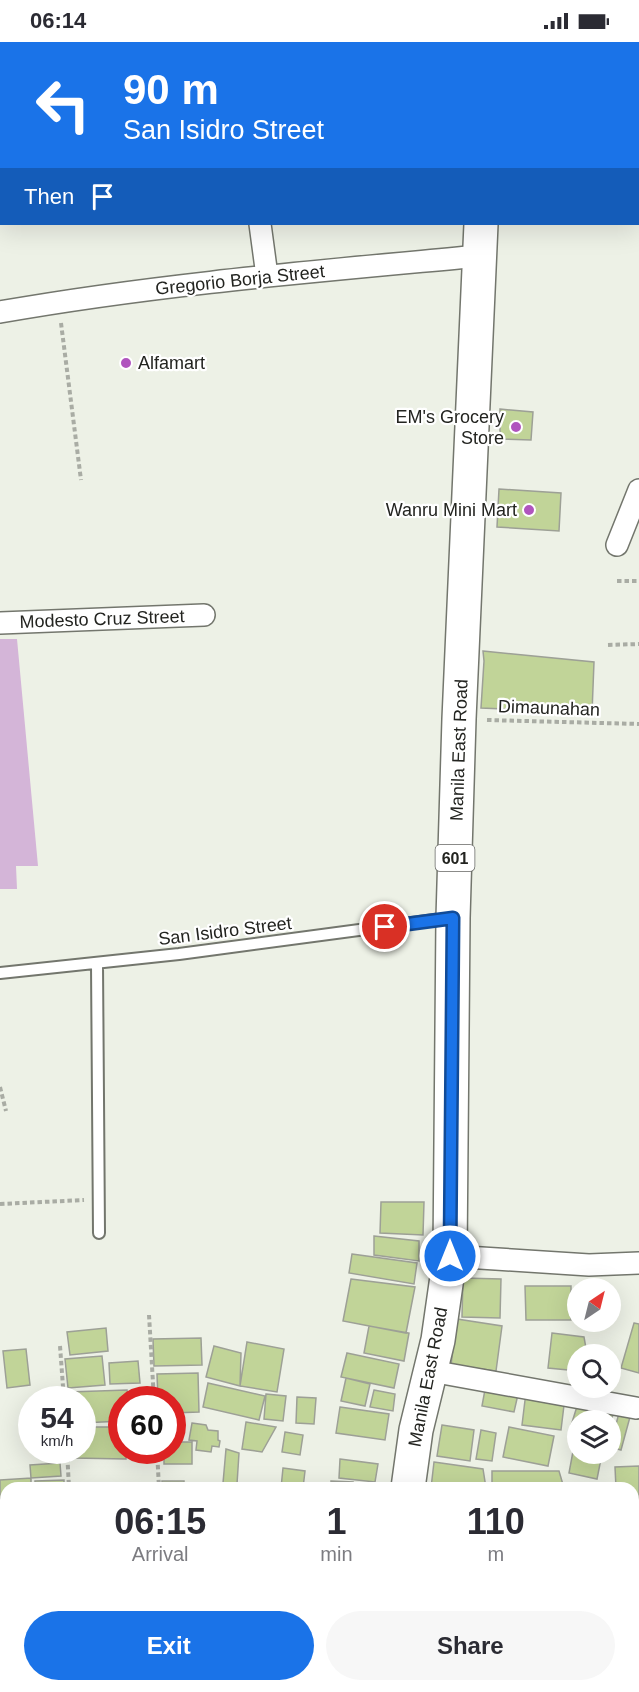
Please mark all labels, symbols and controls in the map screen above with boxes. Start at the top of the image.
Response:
text: 06:14 [30,8,86,33]
icon: left [24,66,102,144]
text: 90 m [123,66,219,113]
text: San Isidro Street [123,115,324,145]
icon: arrive [86,180,119,213]
text: Then [24,184,74,209]
street label: Gregorio Borja Street [154,261,326,299]
place label: Alfamart [138,353,205,373]
marker: Alfamart [119,356,133,370]
place label: EM's Grocery Store [396,407,504,448]
marker: EM's Grocery Store [509,420,523,434]
place label: Wanru Mini Mart [386,500,517,520]
marker: Wanru Mini Mart [522,503,536,517]
street label: Modesto Cruz Street [19,606,185,632]
street label: Manila East Road [447,679,471,821]
street label: Dimaunahan [498,696,600,720]
road number: 601 [436,845,474,871]
pin [359,901,410,952]
icon: arrive [368,910,401,943]
street label: San Isidro Street [157,913,293,949]
position arrow [418,1224,482,1288]
north arrow [567,1278,621,1332]
map controls [567,1278,621,1464]
street label: Manila East Road [405,1305,451,1449]
button: search [567,1344,621,1398]
speed limit sign: 60 [108,1386,186,1464]
text: 54 [40,1401,74,1434]
button: layers [567,1410,621,1464]
text: km/h [41,1432,73,1449]
text: 06:15 [114,1501,206,1542]
text: 1 [326,1501,346,1542]
text: 110 [467,1501,525,1542]
text: Arrival [132,1543,189,1565]
text: min [320,1543,353,1565]
text: m [487,1543,504,1565]
button: Exit [24,1611,314,1680]
button: Share [326,1611,615,1680]

